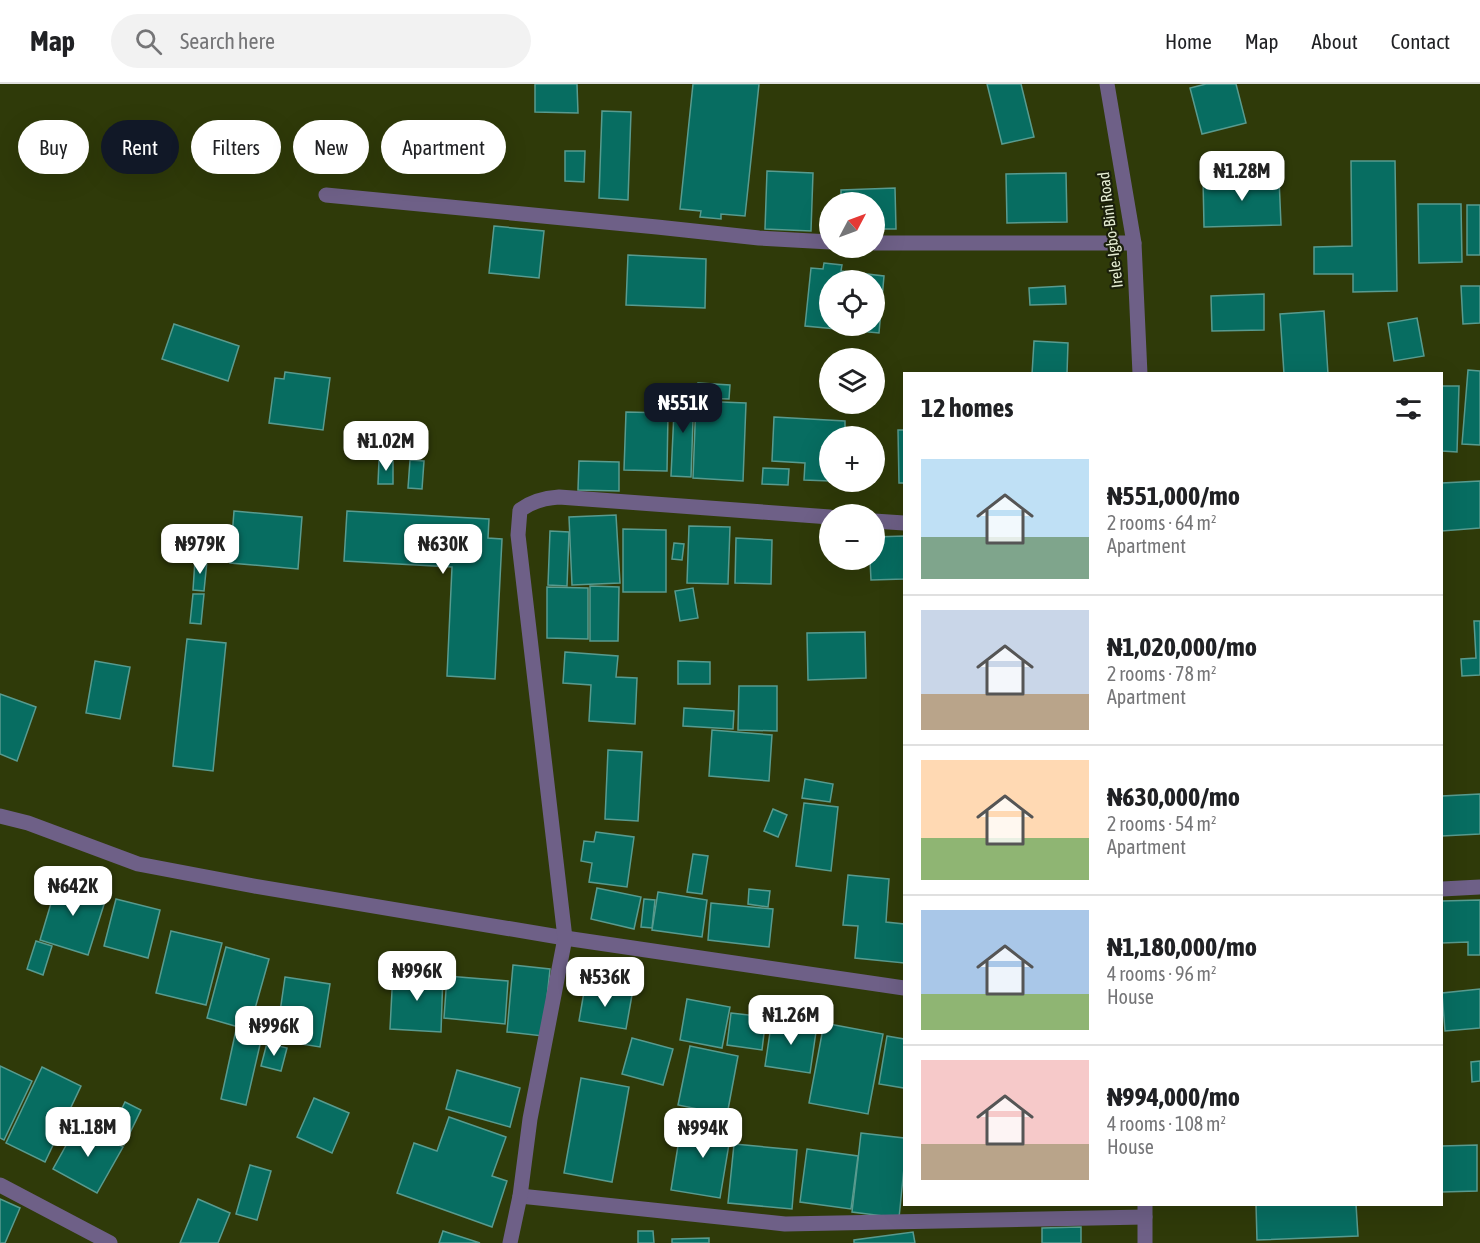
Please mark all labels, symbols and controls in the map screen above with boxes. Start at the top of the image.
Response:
search box [111,14,531,68]
text: Map [30,25,75,57]
icon: search [132,25,165,58]
text: Search here [180,28,275,54]
text: Home [1165,29,1212,53]
text: Map [1245,29,1279,53]
text: About [1312,29,1358,53]
text: Contact [1391,29,1450,53]
chip: Buy [18,120,89,174]
chip: Rent [101,120,179,174]
chip: Filters [191,120,281,174]
chip: New [293,120,369,174]
chip: Apartment [381,120,506,174]
pin: ₦1.28M [1193,151,1291,202]
text: ₦1.28M [1214,159,1270,182]
street label: Irele-Igbo-Bini Road [1094,171,1127,289]
north arrow [819,192,885,258]
map controls [819,192,885,570]
button: locate [819,270,885,336]
button: layers [819,348,885,414]
pin: ₦551K [641,383,725,434]
text: ₦551K [658,391,708,414]
icon: filters [1392,392,1425,425]
text: 12 homes [921,393,1014,423]
pin: ₦1.02M [337,421,435,472]
button: + [819,426,885,492]
text: ₦1.02M [358,429,414,452]
text: ₦551,000/mo [1107,481,1240,511]
icon: home [969,483,1041,555]
button: − [819,504,885,570]
text: 2 rooms · 64 m² [1107,511,1217,534]
pin: ₦979K [158,524,242,575]
pin: ₦630K [401,524,485,575]
text: ₦979K [175,532,225,555]
text: ₦630K [418,532,468,555]
text: Apartment [1107,534,1186,557]
text: ₦1,020,000/mo [1107,632,1257,662]
icon: home [969,634,1041,706]
text: 2 rooms · 78 m² [1107,662,1217,685]
text: Apartment [1107,685,1186,708]
text: ₦630,000/mo [1107,782,1240,812]
icon: home [969,784,1041,856]
text: 2 rooms · 54 m² [1107,812,1217,835]
text: Apartment [1107,835,1186,858]
pin: ₦642K [31,866,115,917]
text: ₦642K [48,874,98,897]
text: ₦1,180,000/mo [1107,932,1257,962]
icon: home [969,934,1041,1006]
pin: ₦996K [375,951,459,1002]
pin: ₦536K [563,957,647,1008]
text: ₦996K [392,959,442,982]
text: 4 rooms · 96 m² [1107,962,1217,985]
text: ₦536K [580,965,630,988]
text: House [1107,985,1154,1008]
pin: ₦1.26M [742,995,840,1046]
text: ₦1.26M [763,1003,819,1026]
pin: ₦996K [232,1006,316,1057]
text: ₦996K [249,1014,299,1037]
text: ₦994,000/mo [1107,1082,1240,1112]
icon: home [969,1084,1041,1156]
pin: ₦1.18M [39,1107,137,1158]
pin: ₦994K [661,1108,745,1159]
text: 4 rooms · 108 m² [1107,1112,1226,1135]
text: ₦1.18M [60,1115,116,1138]
text: ₦994K [678,1116,728,1139]
text: House [1107,1135,1154,1158]

